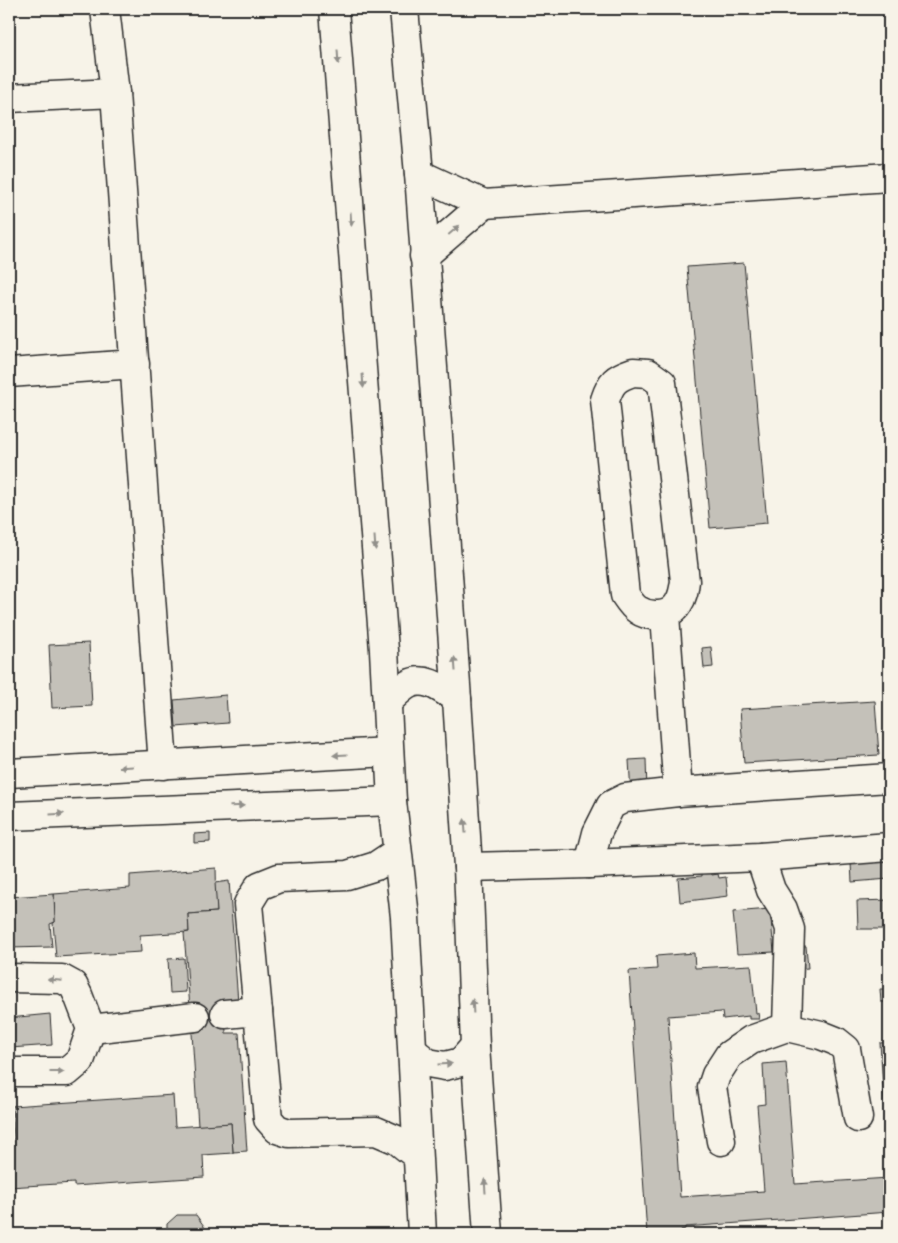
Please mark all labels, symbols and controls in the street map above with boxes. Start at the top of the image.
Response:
one-way arrow [334,50,342,66]
one-way arrow [347,212,355,228]
one-way arrow [447,224,459,236]
one-way arrow [359,374,367,390]
one-way arrow [372,536,380,552]
one-way arrow [450,656,458,672]
one-way arrow [332,751,348,759]
one-way arrow [118,763,134,771]
one-way arrow [230,802,246,810]
one-way arrow [50,809,66,817]
one-way arrow [461,818,469,834]
one-way arrow [47,975,63,983]
one-way arrow [469,998,477,1014]
one-way arrow [438,1059,454,1067]
one-way arrow [50,1068,66,1076]
one-way arrow [480,1177,488,1193]

